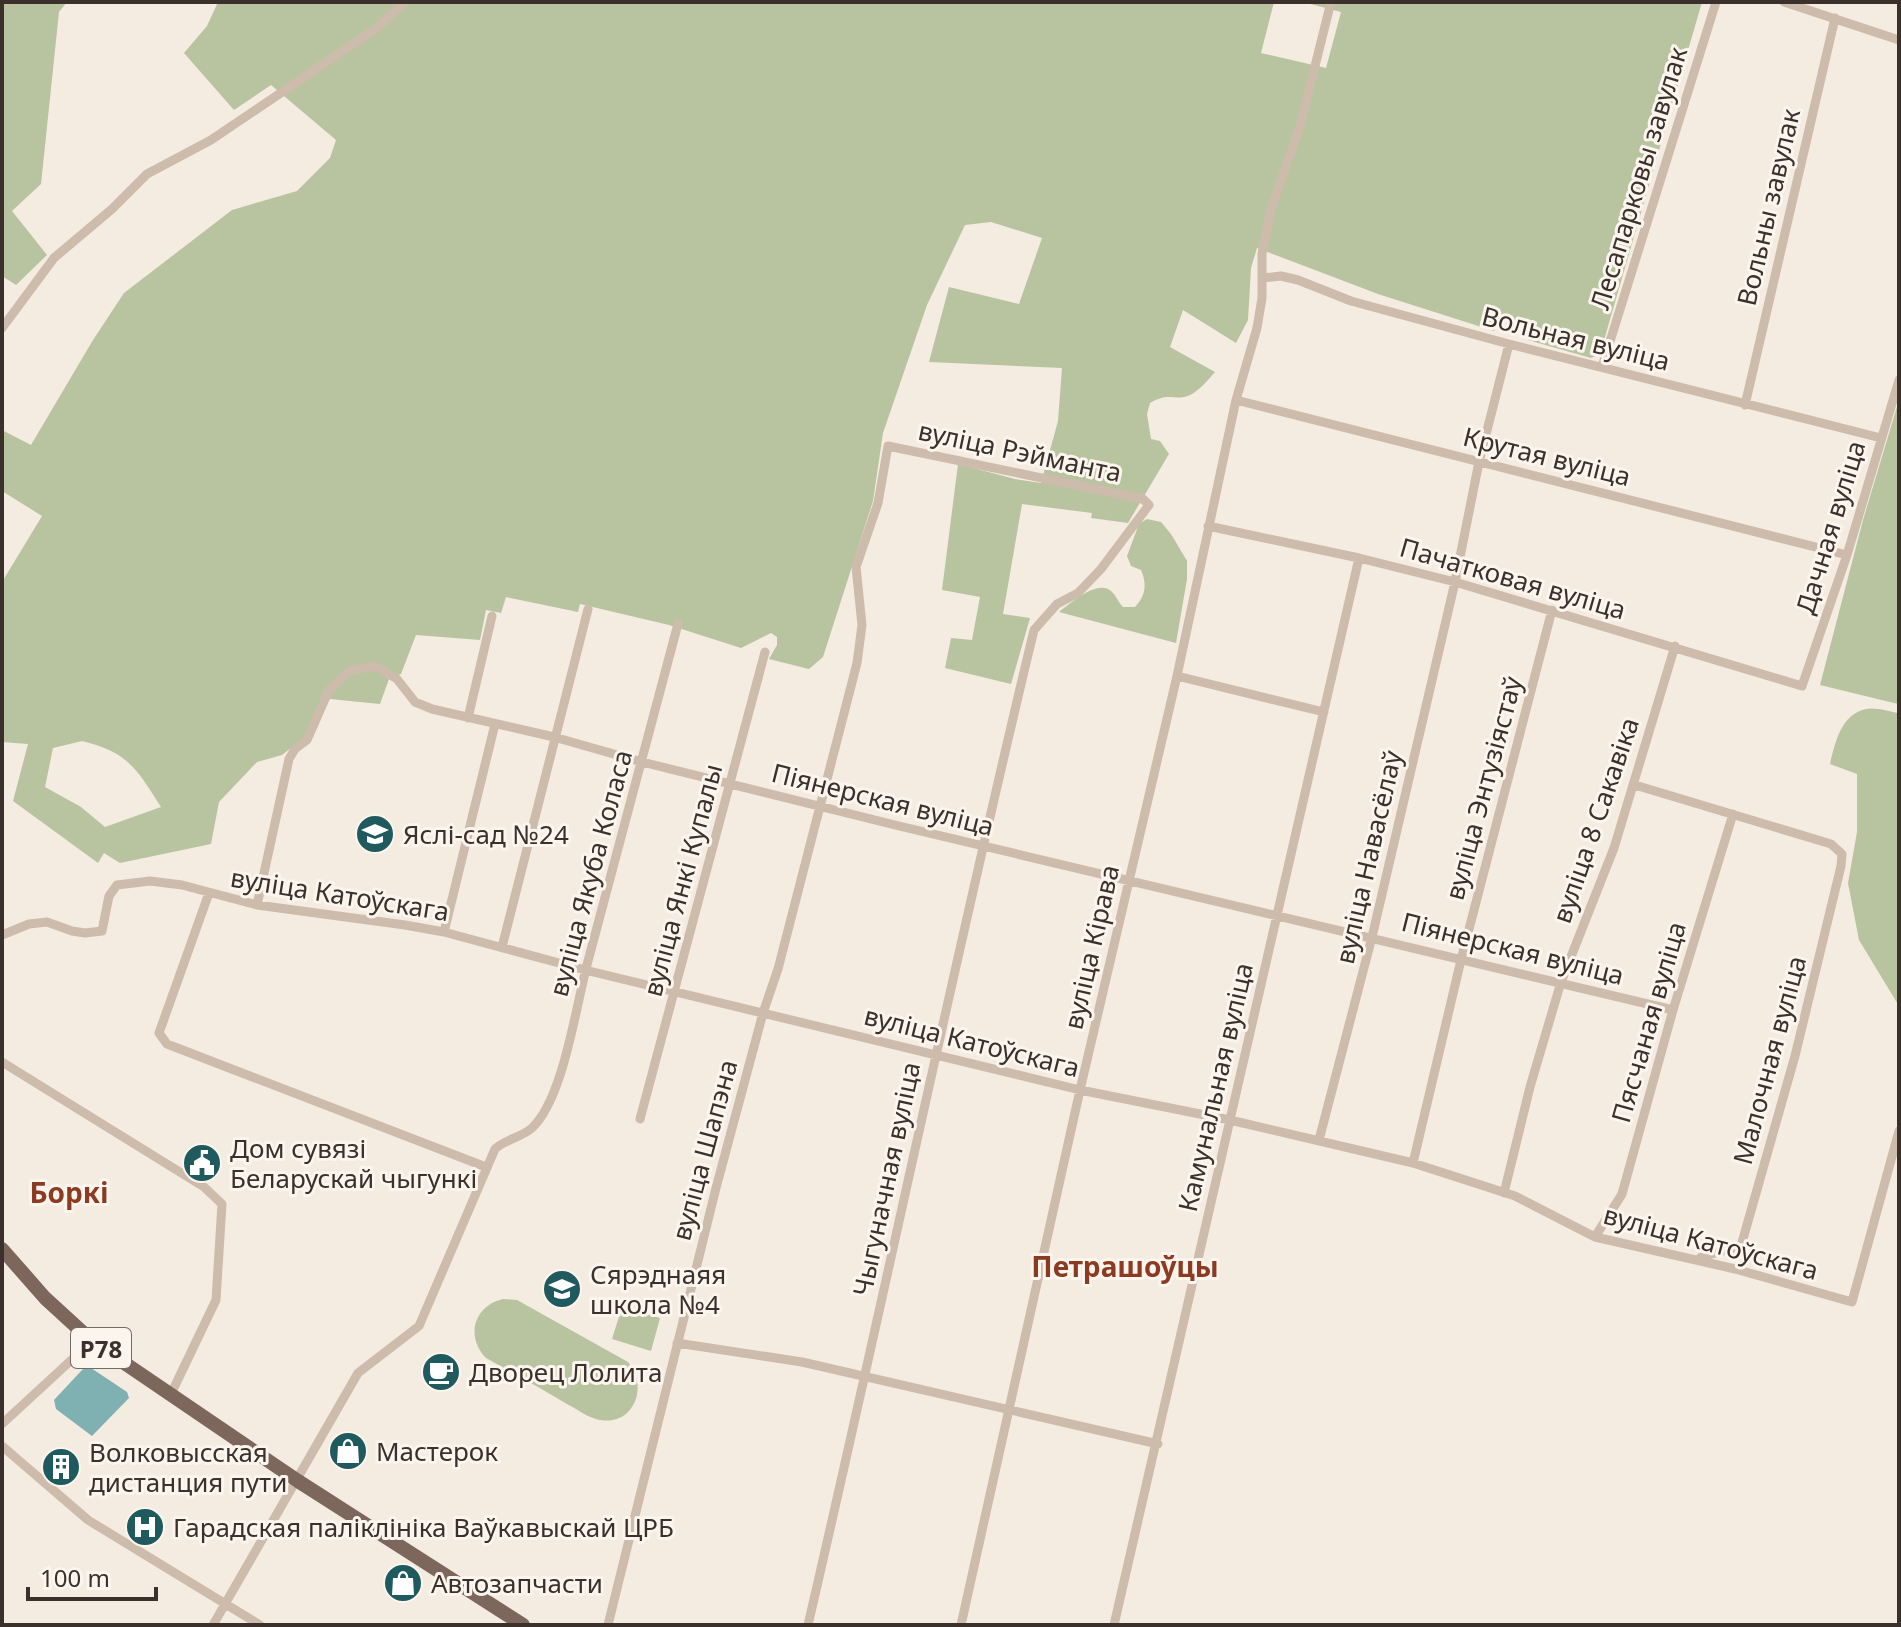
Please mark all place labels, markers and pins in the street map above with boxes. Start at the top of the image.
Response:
school or university icon: Яслі-сад №24 [354,813,396,855]
place label: Яслі-сад №24 [403,816,569,852]
place label: Дом сувязі Беларускай чыгункі [230,1130,477,1196]
public building icon: Дом сувязі Беларускай чыгункі [181,1142,223,1184]
place label: Сярэднаяя школа №4 [590,1256,726,1322]
school or university icon: Сярэднаяя школа №4 [541,1268,583,1310]
cafe icon: Дворец Лолита [420,1351,462,1393]
place label: Дворец Лолита [469,1354,662,1390]
shop icon: Мастерок [327,1430,369,1472]
place label: Мастерок [376,1433,498,1469]
place label: Волковысская дистанция пути [89,1434,287,1500]
building icon: Волковысская дистанция пути [40,1446,82,1488]
hospital icon: Гарадская паліклініка Ваўкавыскай ЦРБ [124,1506,166,1548]
place label: Гарадская паліклініка Ваўкавыскай ЦРБ [173,1509,674,1545]
shop icon: Автозапчасти [382,1562,424,1604]
place label: Автозапчасти [431,1565,603,1601]

